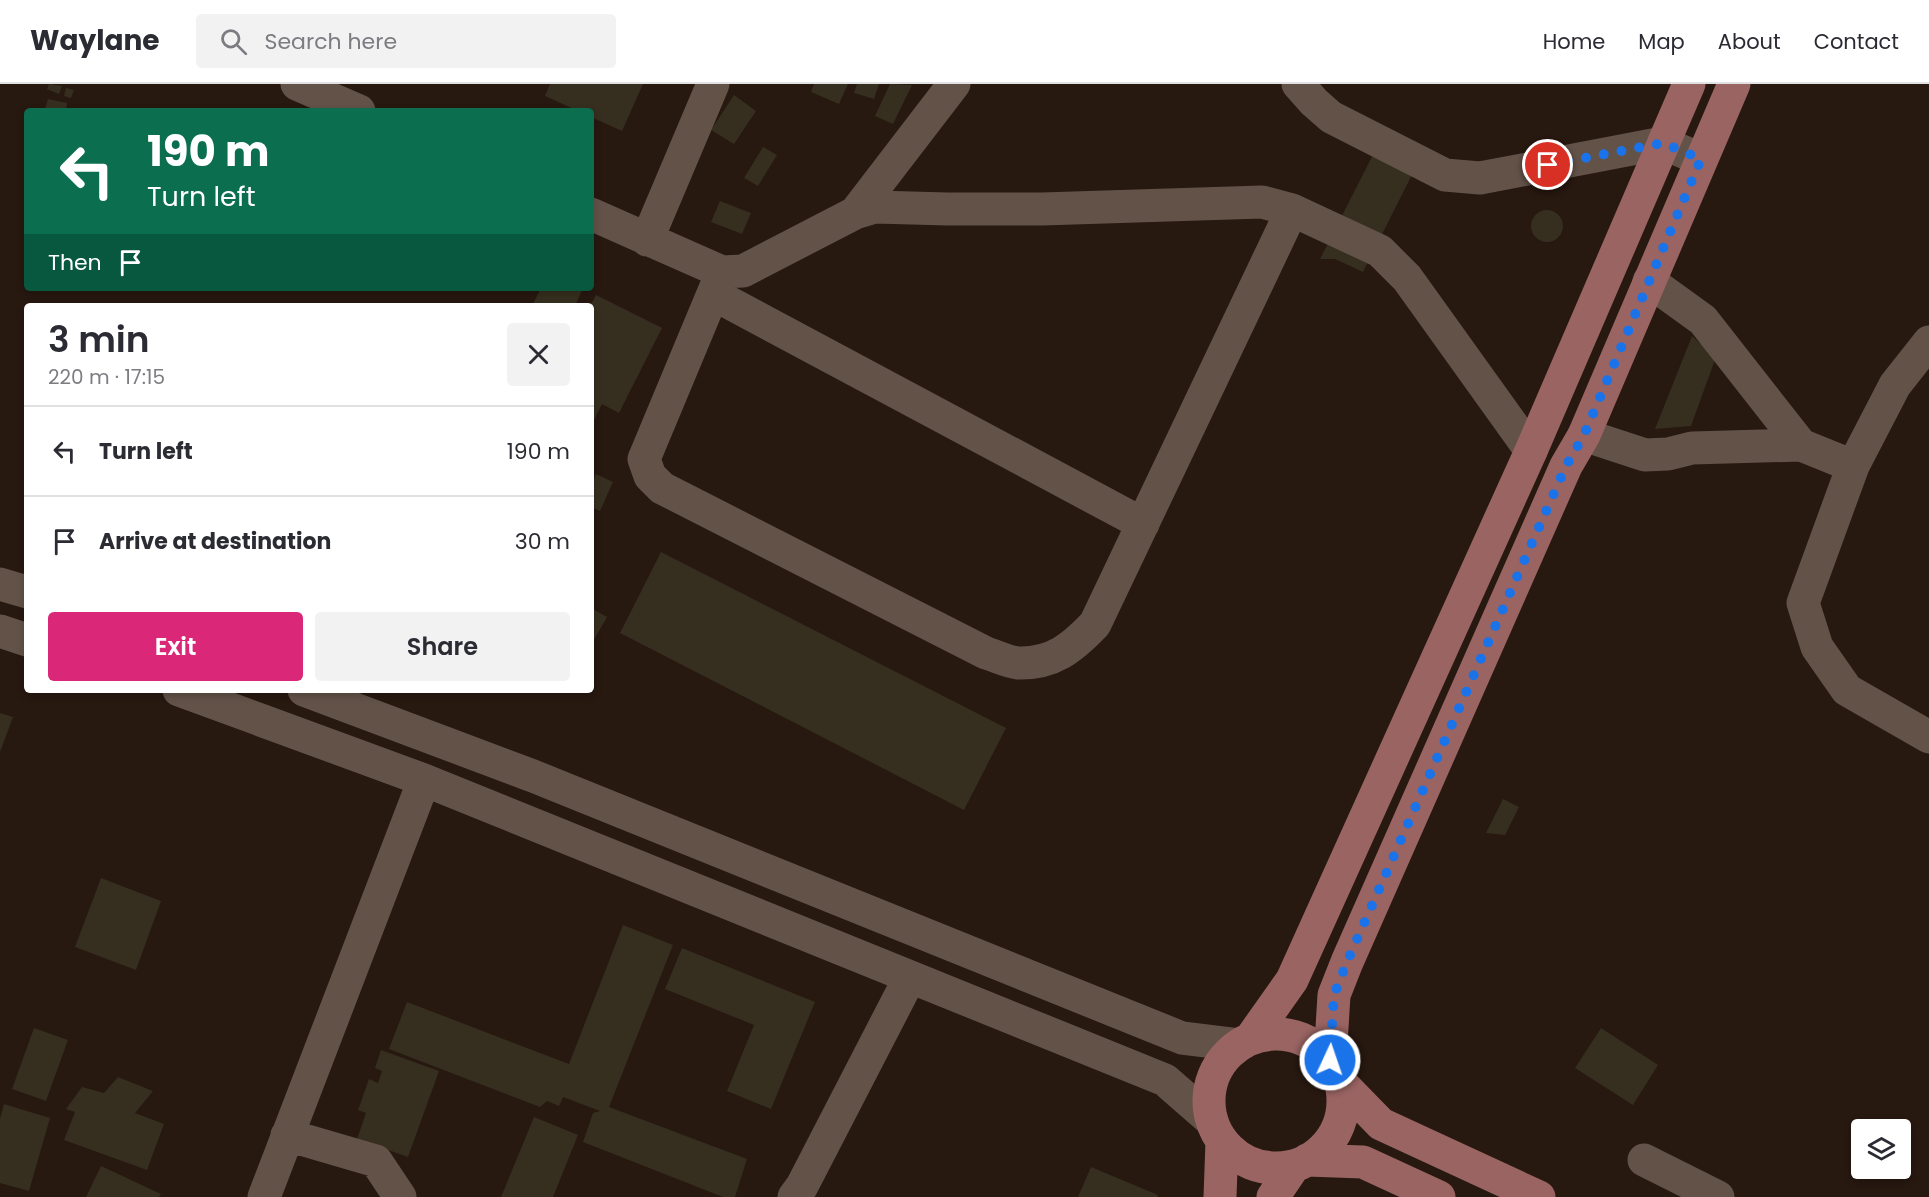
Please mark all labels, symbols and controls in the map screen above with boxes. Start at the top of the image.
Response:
search box [196,14,616,68]
text: Waylane [30,21,160,60]
icon: search [217,25,250,58]
text: Search here [265,26,397,57]
text: Home [1543,27,1605,56]
text: Map [1638,27,1685,56]
text: About [1718,27,1781,56]
text: Contact [1814,27,1899,56]
text: 190 m [147,122,269,181]
icon: left [48,132,126,210]
pin [1522,139,1573,190]
icon: arrive [1531,148,1564,181]
text: Turn left [147,178,256,215]
icon: arrive [114,246,147,279]
text: Then [48,247,102,278]
text: 3 min [48,314,150,365]
button: close [507,323,570,386]
text: 220 m · 17:15 [48,363,165,391]
icon: left [48,435,81,468]
text: Turn left [99,436,193,467]
text: 190 m [507,436,570,467]
icon: arrive [48,525,81,558]
text: Arrive at destination [99,526,331,557]
text: 30 m [515,526,570,557]
button: Exit [48,612,303,681]
button: Share [315,612,570,681]
position arrow [1298,1028,1362,1092]
map controls [1851,1119,1911,1179]
button: layers [1851,1119,1911,1179]

